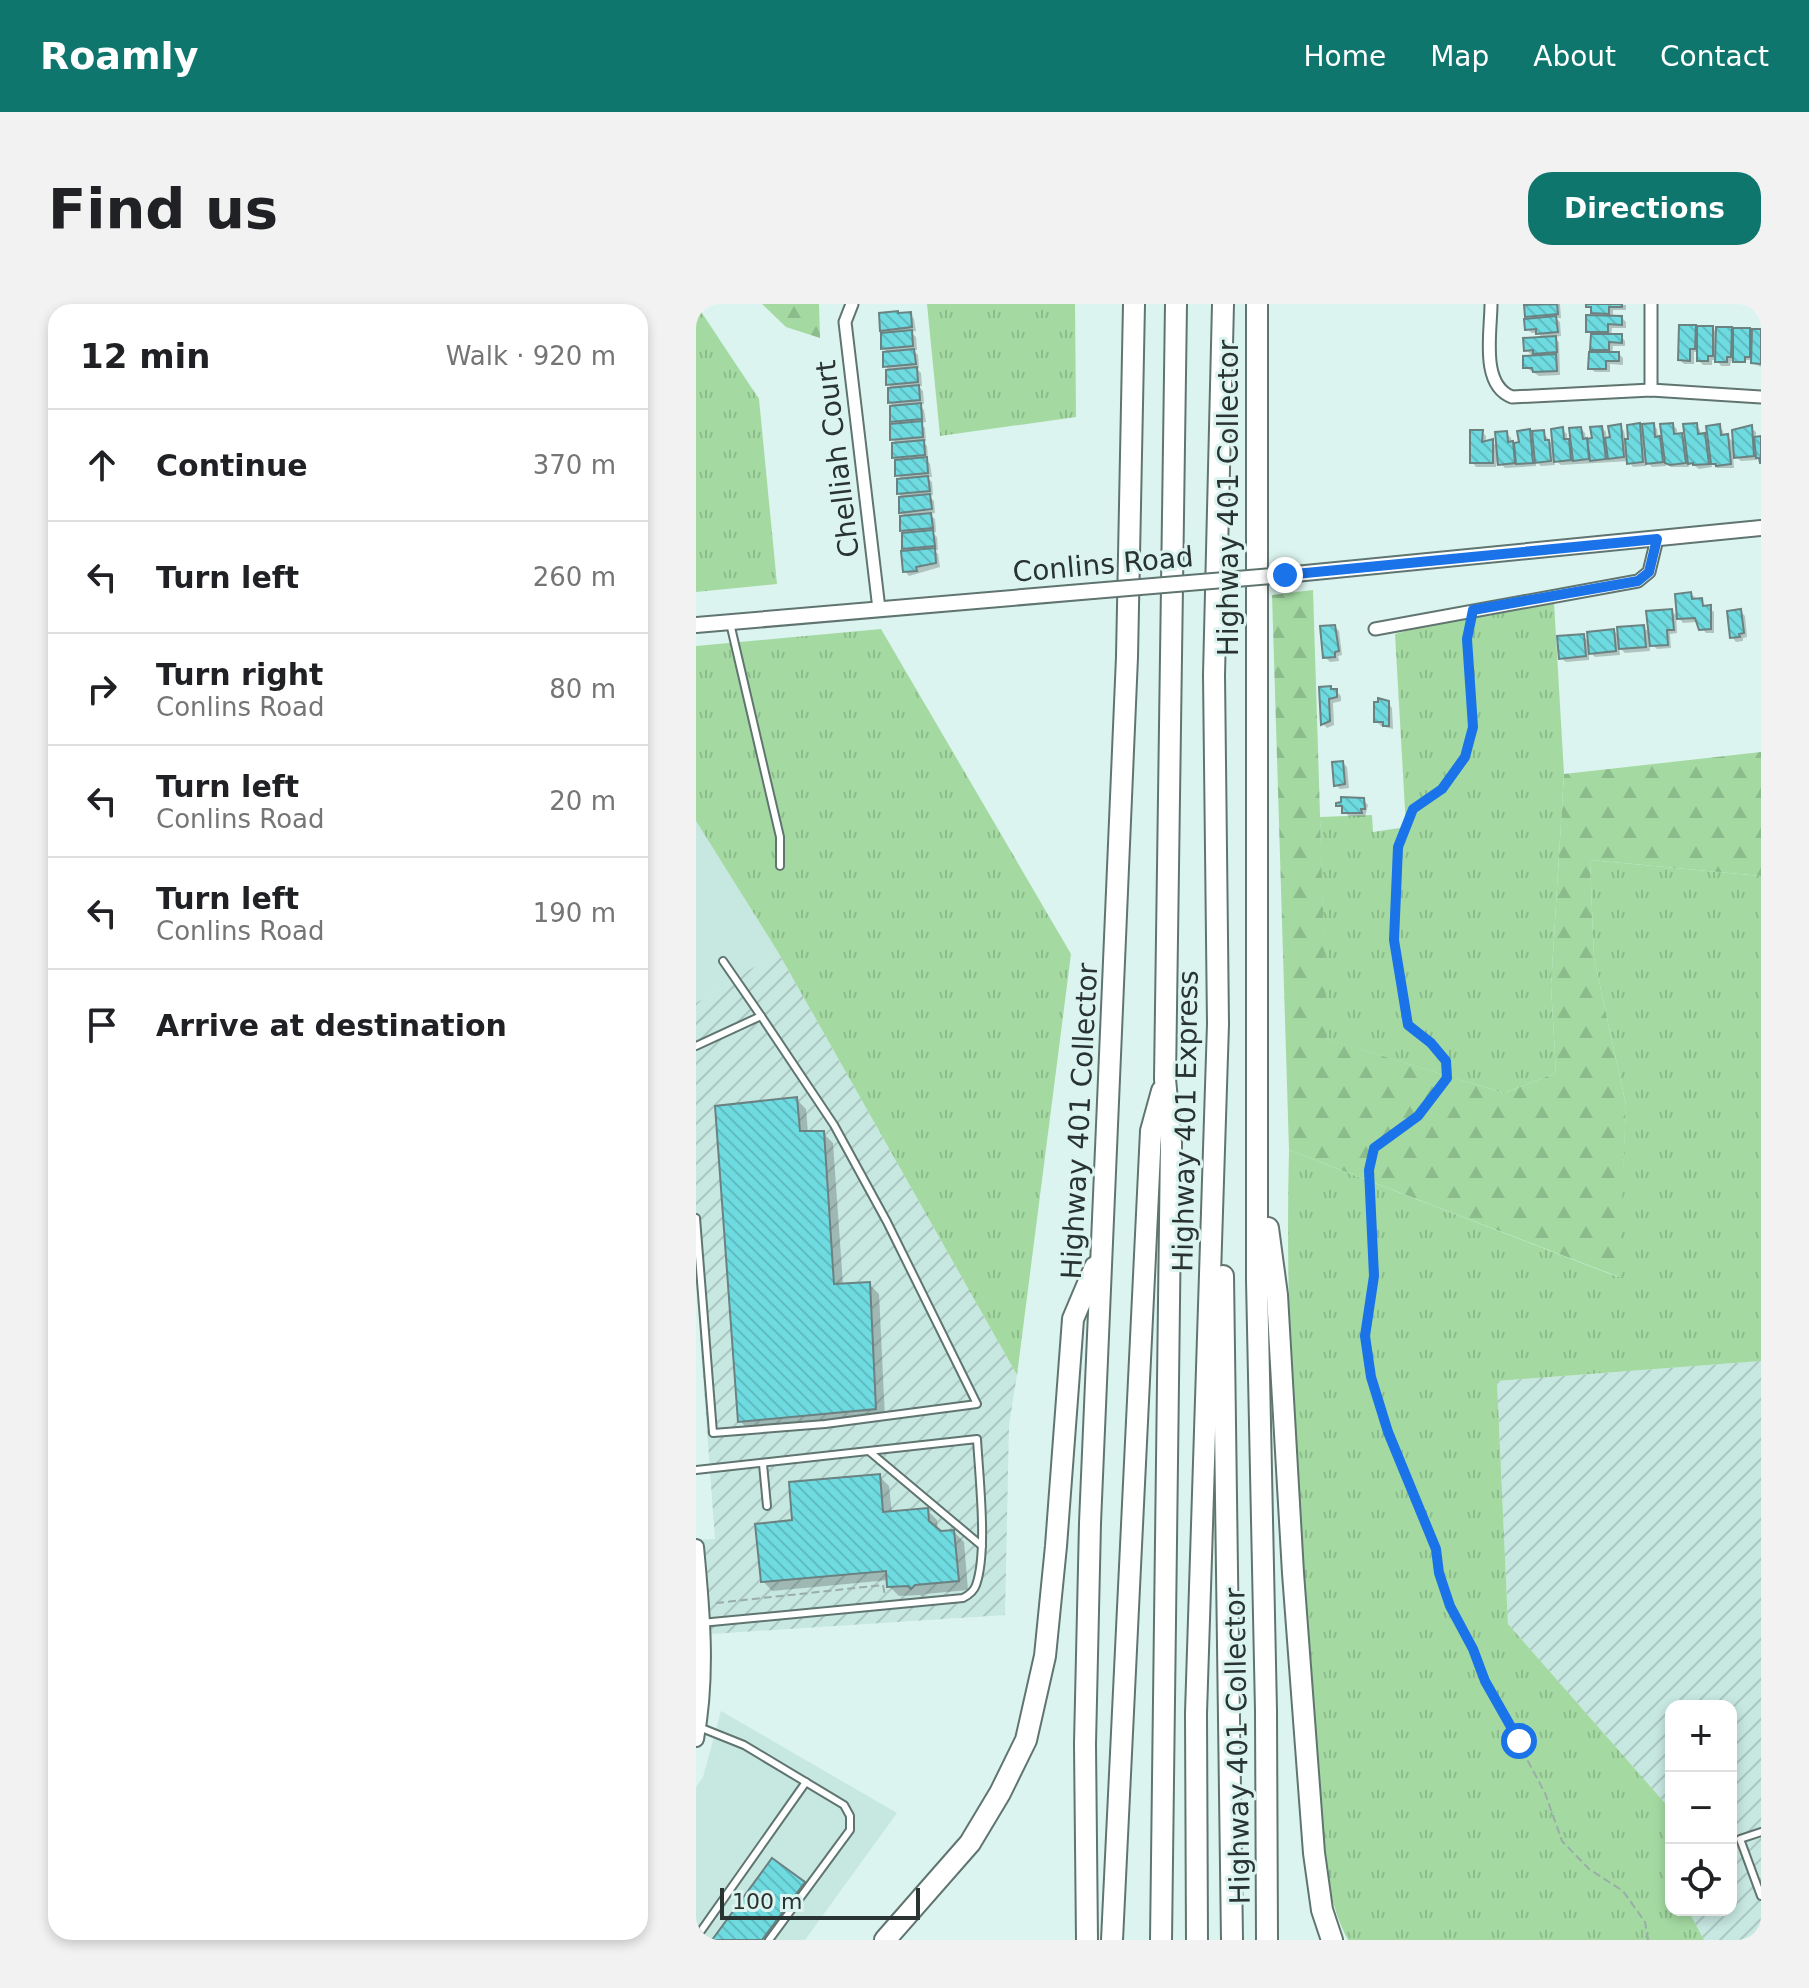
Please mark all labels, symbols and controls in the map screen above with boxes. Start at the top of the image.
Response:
text: Roamly [40,34,198,78]
text: Home [1303,40,1386,73]
text: Map [1430,40,1489,73]
text: About [1533,40,1616,73]
text: Contact [1660,40,1769,73]
button: Directions [1528,172,1761,245]
text: Find us [48,176,278,241]
text: 12 min [80,336,210,376]
street label: Highway 401 Collector [1212,339,1245,656]
text: Walk · 920 m [446,341,616,371]
street label: Chelliah Court [809,358,866,560]
icon: ahead [80,443,124,487]
text: Continue [156,448,308,483]
text: 370 m [533,450,616,480]
street label: Conlins Road [1011,540,1195,589]
icon: left [80,555,124,599]
route end [1267,557,1303,593]
text: Turn left [156,560,299,595]
text: 260 m [533,562,616,592]
text: Turn right [156,657,323,692]
icon: right [80,667,124,711]
text: 80 m [549,674,616,704]
text: Conlins Road [156,692,325,722]
text: Turn left [156,769,299,804]
icon: left [80,779,124,823]
text: 20 m [549,786,616,816]
text: Conlins Road [156,804,325,834]
text: Turn left [156,881,299,916]
icon: left [80,891,124,935]
text: 190 m [533,898,616,928]
text: Conlins Road [156,916,325,946]
street label: Highway 401 Collector [1055,962,1104,1280]
street label: Highway 401 Express [1166,970,1205,1272]
icon: arrive [80,1003,124,1047]
text: Arrive at destination [156,1008,507,1043]
street label: Highway 401 Collector [1218,1587,1257,1905]
map controls [1665,1700,1737,1916]
button: + [1665,1700,1737,1772]
route start [1501,1723,1537,1759]
button: − [1665,1772,1737,1844]
button: locate [1665,1844,1737,1916]
scale bar [720,1884,920,1920]
text: 100 m [732,1889,802,1914]

